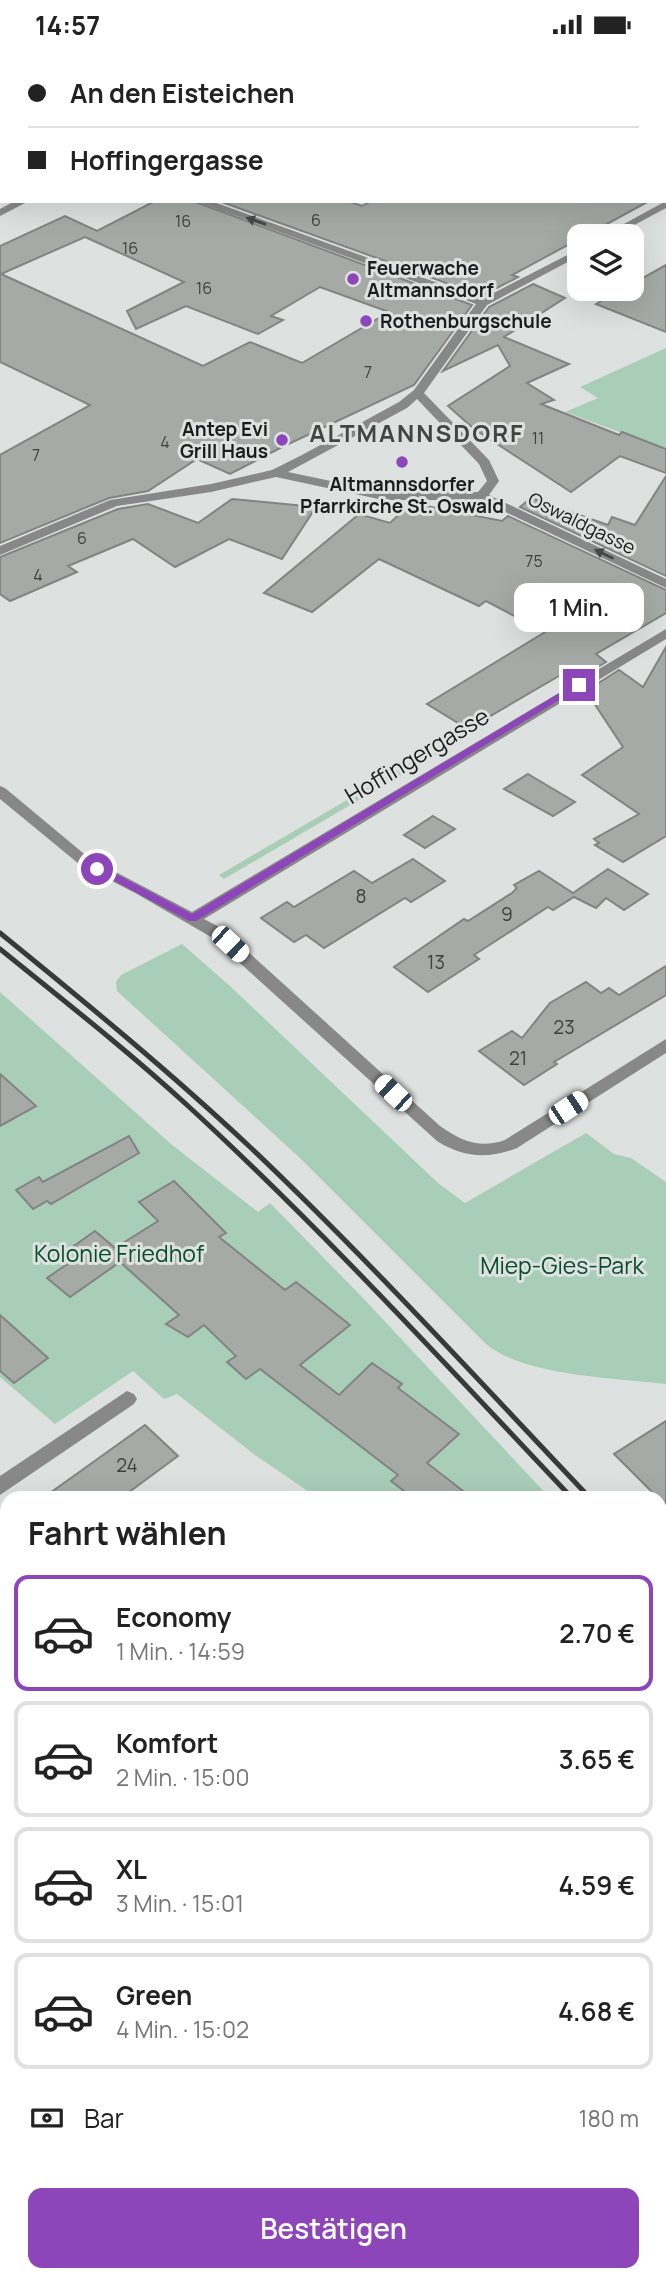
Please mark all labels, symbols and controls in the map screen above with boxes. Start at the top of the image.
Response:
text: 14:57 [35,7,100,43]
text: An den Eisteichen [70,75,294,111]
text: Hoffingergasse [70,142,264,178]
house number: 6 [311,209,321,231]
house number: 16 [175,210,191,232]
one-way arrow [245,215,266,226]
map controls [567,224,644,301]
button: layers [567,224,644,301]
house number: 16 [122,237,138,259]
place label: Feuerwache Altmannsdorf [367,255,494,303]
marker: Feuerwache Altmannsdorf [345,271,361,287]
house number: 16 [196,277,212,299]
place label: Rothenburgschule [380,308,552,334]
marker: Rothenburgschule [358,313,374,329]
house number: 7 [364,361,372,383]
place label: Antep Evi Grill Haus [180,416,268,464]
district label: ALTMANNSDORF [309,416,525,449]
house number: 11 [532,427,544,449]
house number: 4 [160,431,170,453]
marker: Antep Evi Grill Haus [274,432,290,448]
house number: 7 [32,444,40,466]
marker: Altmannsdorfer Pfarrkirche St. Oswald [394,454,410,470]
place label: Altmannsdorfer Pfarrkirche St. Oswald [300,471,504,519]
street label: Oswaldgasse [524,486,640,560]
house number: 6 [77,527,87,549]
one-way arrow [594,549,614,560]
house number: 75 [525,550,543,572]
house number: 4 [33,564,43,586]
callout: 1 Min. [514,583,644,633]
text: 1 Min. [549,591,609,623]
route end [563,669,595,701]
street label: Hoffingergasse [338,699,495,811]
route start [81,853,113,885]
house number: 8 [355,883,367,909]
house number: 9 [501,901,513,927]
car [208,922,253,966]
house number: 13 [427,949,445,975]
house number: 23 [553,1014,575,1040]
house number: 21 [509,1045,527,1071]
car [371,1071,416,1115]
car [545,1088,592,1128]
park label: Kolonie Friedhof [34,1237,204,1269]
park label: Miep-Gies-Park [480,1249,644,1281]
house number: 24 [116,1452,138,1478]
text: Fahrt wählen [28,1511,227,1555]
text: Economy [116,1599,231,1635]
icon: car [32,1602,95,1665]
text: 2.70 € [559,1615,635,1651]
text: 1 Min. · 14:59 [116,1635,245,1667]
text: Komfort [116,1725,218,1761]
icon: car [32,1728,95,1791]
text: 3.65 € [559,1741,635,1777]
text: 2 Min. · 15:00 [116,1761,250,1793]
text: XL [116,1851,147,1887]
icon: car [32,1854,95,1917]
text: 4.59 € [558,1867,635,1903]
text: 3 Min. · 15:01 [116,1887,244,1919]
text: Green [116,1977,192,2013]
icon: car [32,1980,95,2043]
text: 4.68 € [558,1993,635,2029]
text: 4 Min. · 15:02 [116,2013,249,2045]
icon: cash [28,2099,66,2137]
text: Bar [84,2100,124,2136]
text: 180 m [579,2102,639,2134]
button: Bestätigen [28,2188,639,2268]

